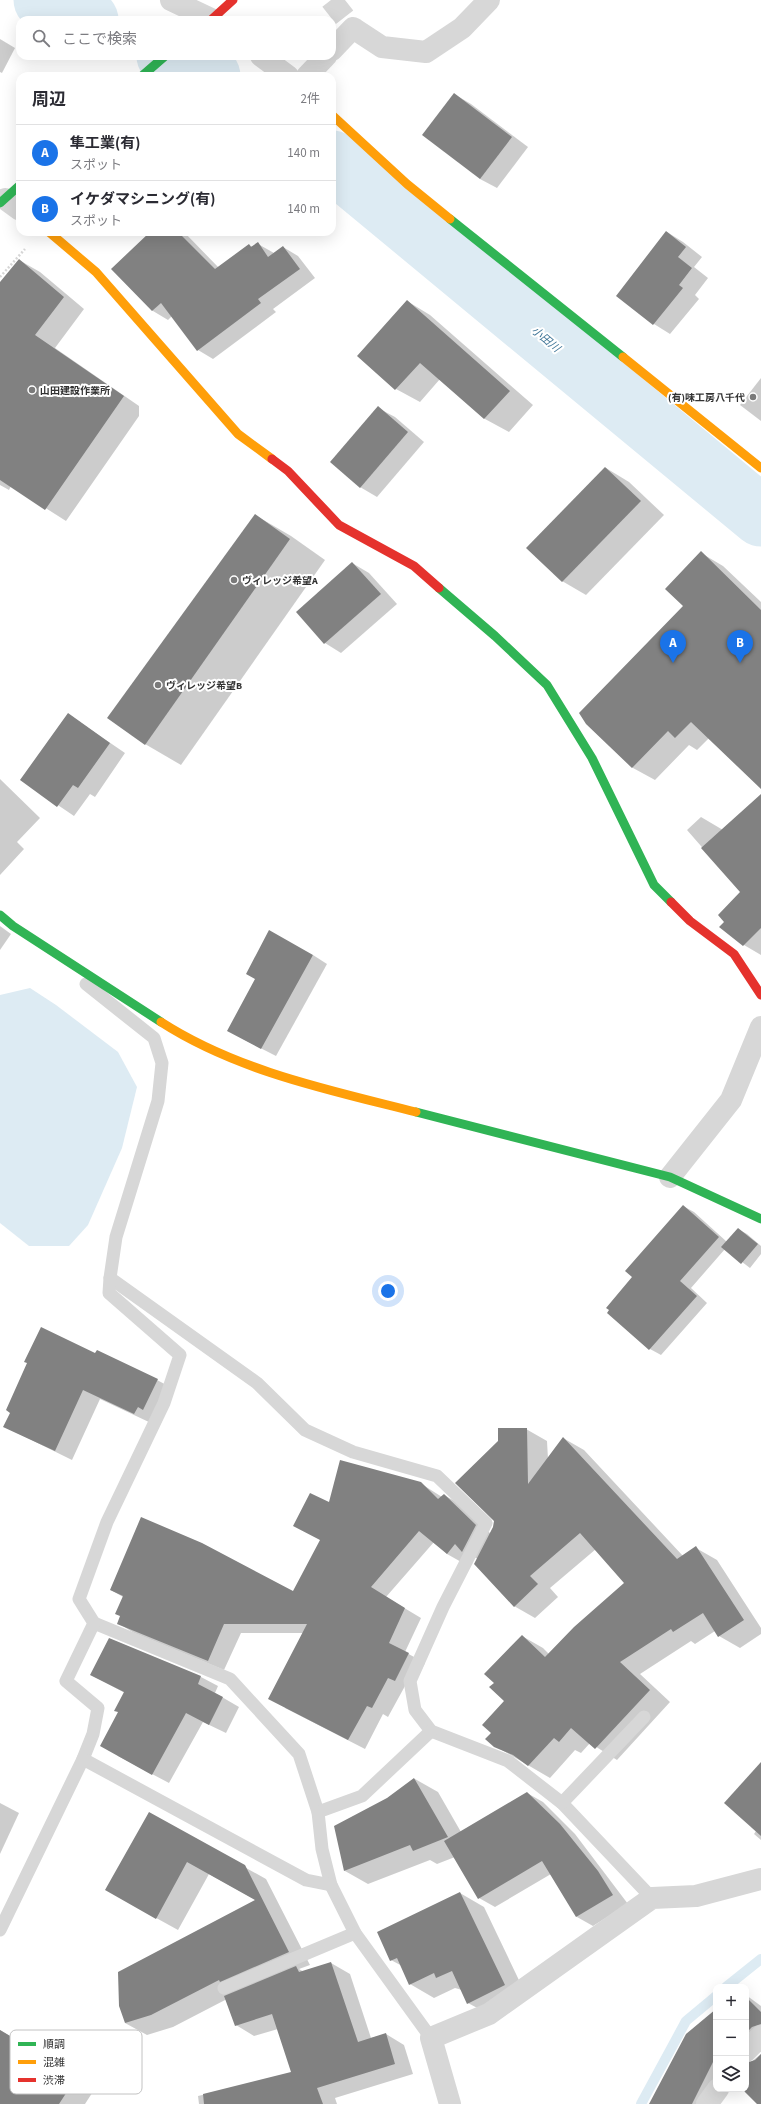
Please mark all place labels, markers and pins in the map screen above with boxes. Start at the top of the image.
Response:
place label: 山田建設作業所 [40,384,110,398]
marker: 山田建設作業所 [27,385,37,395]
place label: (有)味工房八千代 [668,391,745,405]
marker: (有)味工房八千代 [748,392,758,402]
place label: ヴィレッジ希望A [242,574,318,588]
marker: ヴィレッジ希望A [229,575,239,585]
pin: A [660,630,686,663]
pin: B [727,630,753,663]
place label: ヴィレッジ希望B [166,679,242,693]
marker: ヴィレッジ希望B [153,680,163,690]

